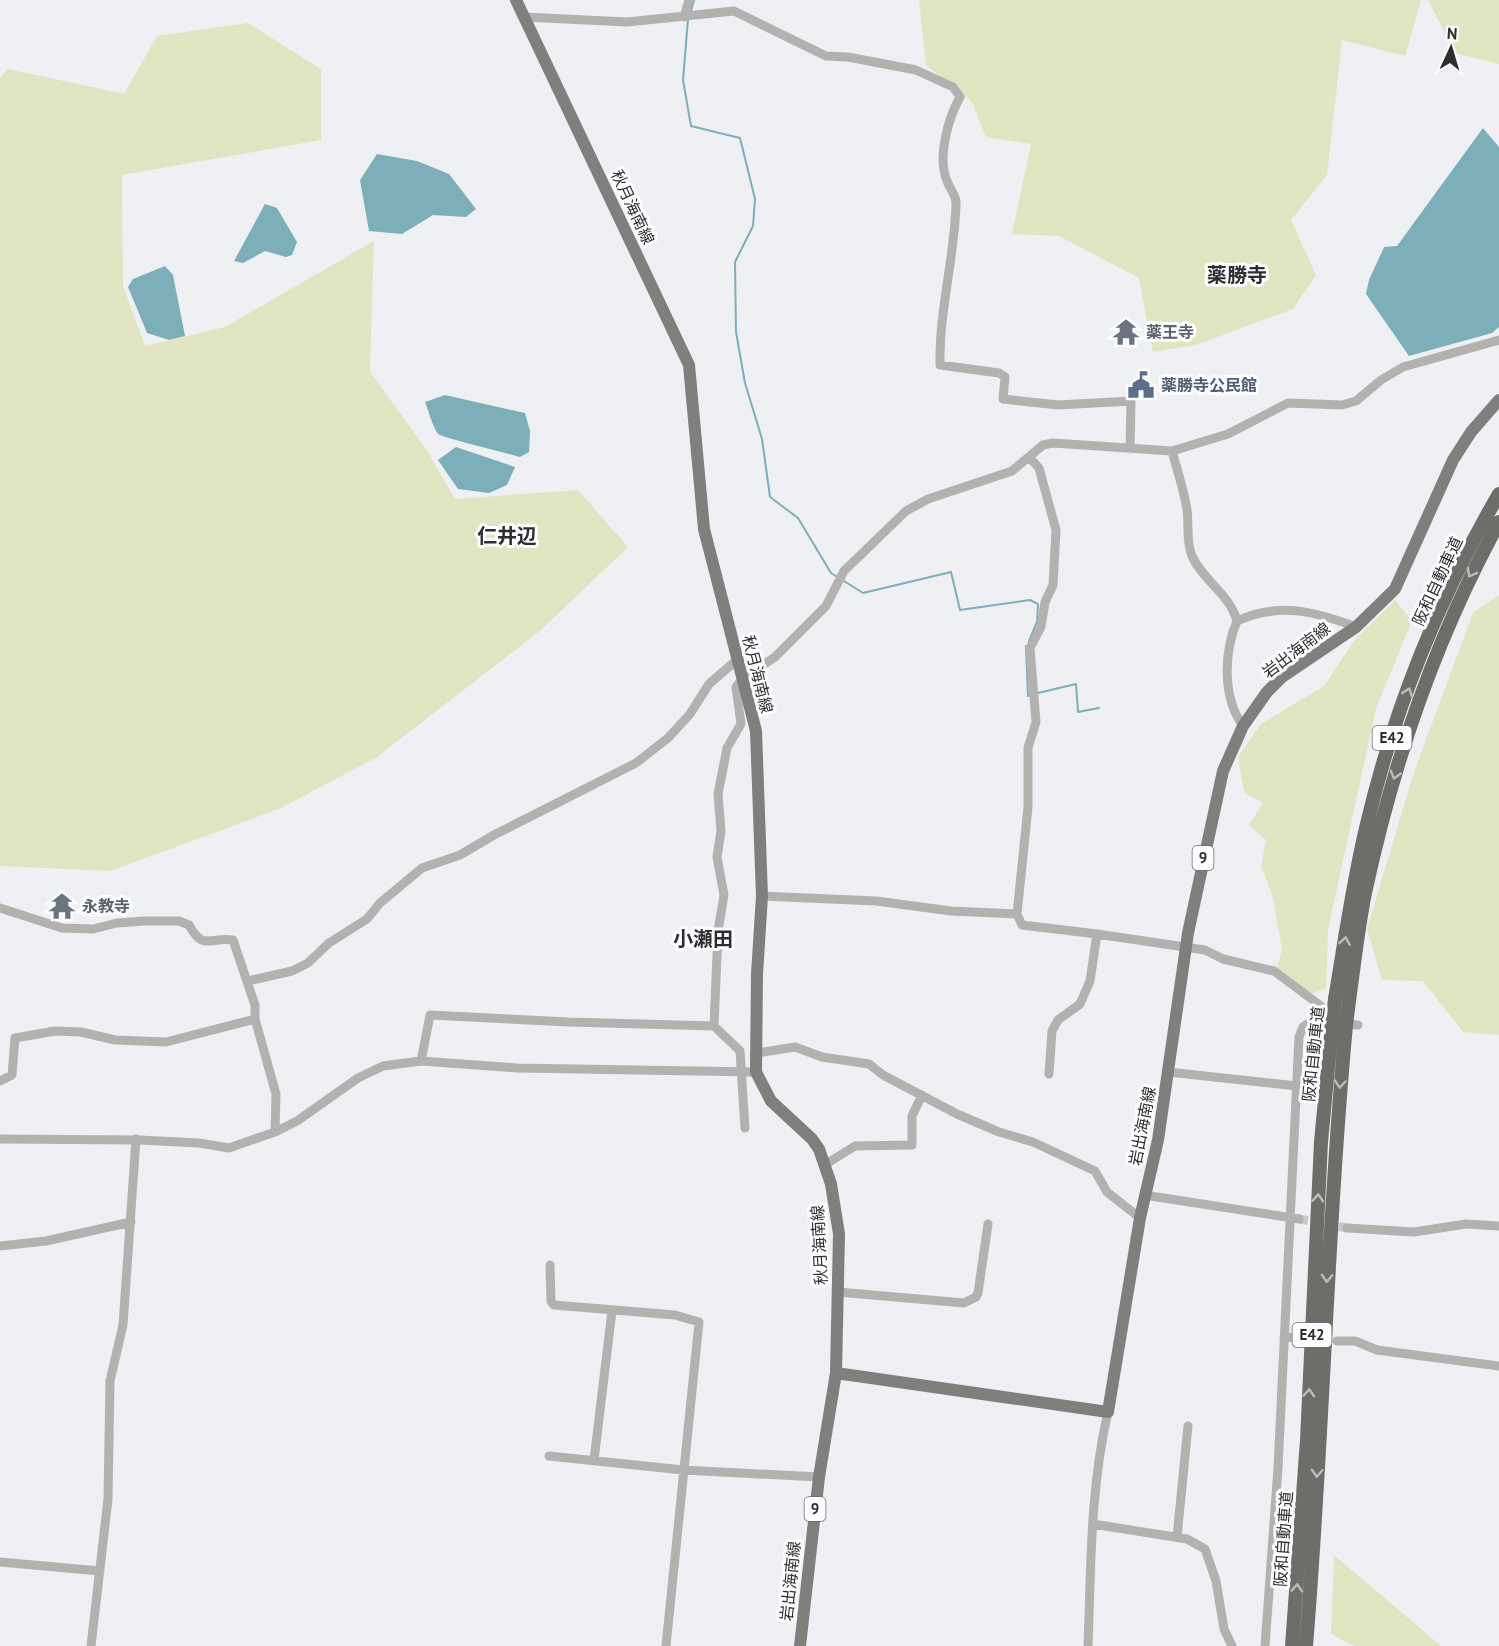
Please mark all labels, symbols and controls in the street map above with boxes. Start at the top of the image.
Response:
north arrow [1421,18,1481,78]
text: N [1446,23,1458,43]
street label: 秋月海南線 [607,167,659,247]
district label: 薬勝寺 [1207,262,1267,288]
temple icon: 薬王寺 [1111,317,1141,347]
place label: 薬王寺 [1146,322,1194,342]
public building icon: 薬勝寺公民館 [1126,370,1156,400]
place label: 薬勝寺公民館 [1161,375,1257,395]
district label: 仁井辺 [477,523,537,549]
street label: 阪和自動車道 [1408,533,1466,629]
one-way arrow [1467,567,1478,577]
street label: 岩出海南線 [1258,618,1334,682]
street label: 秋月海南線 [739,633,777,715]
one-way arrow [1401,687,1414,698]
road number: E42 [1372,726,1412,750]
one-way arrow [1390,769,1402,780]
road number: 9 [1192,846,1214,870]
temple icon: 永教寺 [47,891,77,921]
place label: 永教寺 [82,896,130,916]
district label: 小瀬田 [673,926,733,952]
one-way arrow [1338,937,1351,947]
street label: 阪和自動車道 [1298,1005,1328,1103]
one-way arrow [1334,1079,1347,1088]
street label: 岩出海南線 [1125,1085,1159,1167]
one-way arrow [1312,1194,1325,1203]
street label: 秋月海南線 [807,1205,831,1285]
one-way arrow [1320,1274,1333,1283]
road number: E42 [1292,1323,1332,1347]
one-way arrow [1303,1389,1316,1398]
one-way arrow [1311,1468,1324,1477]
street label: 阪和自動車道 [1270,1490,1296,1588]
road number: 9 [804,1497,826,1521]
street label: 岩出海南線 [776,1540,804,1622]
one-way arrow [1290,1583,1303,1592]

